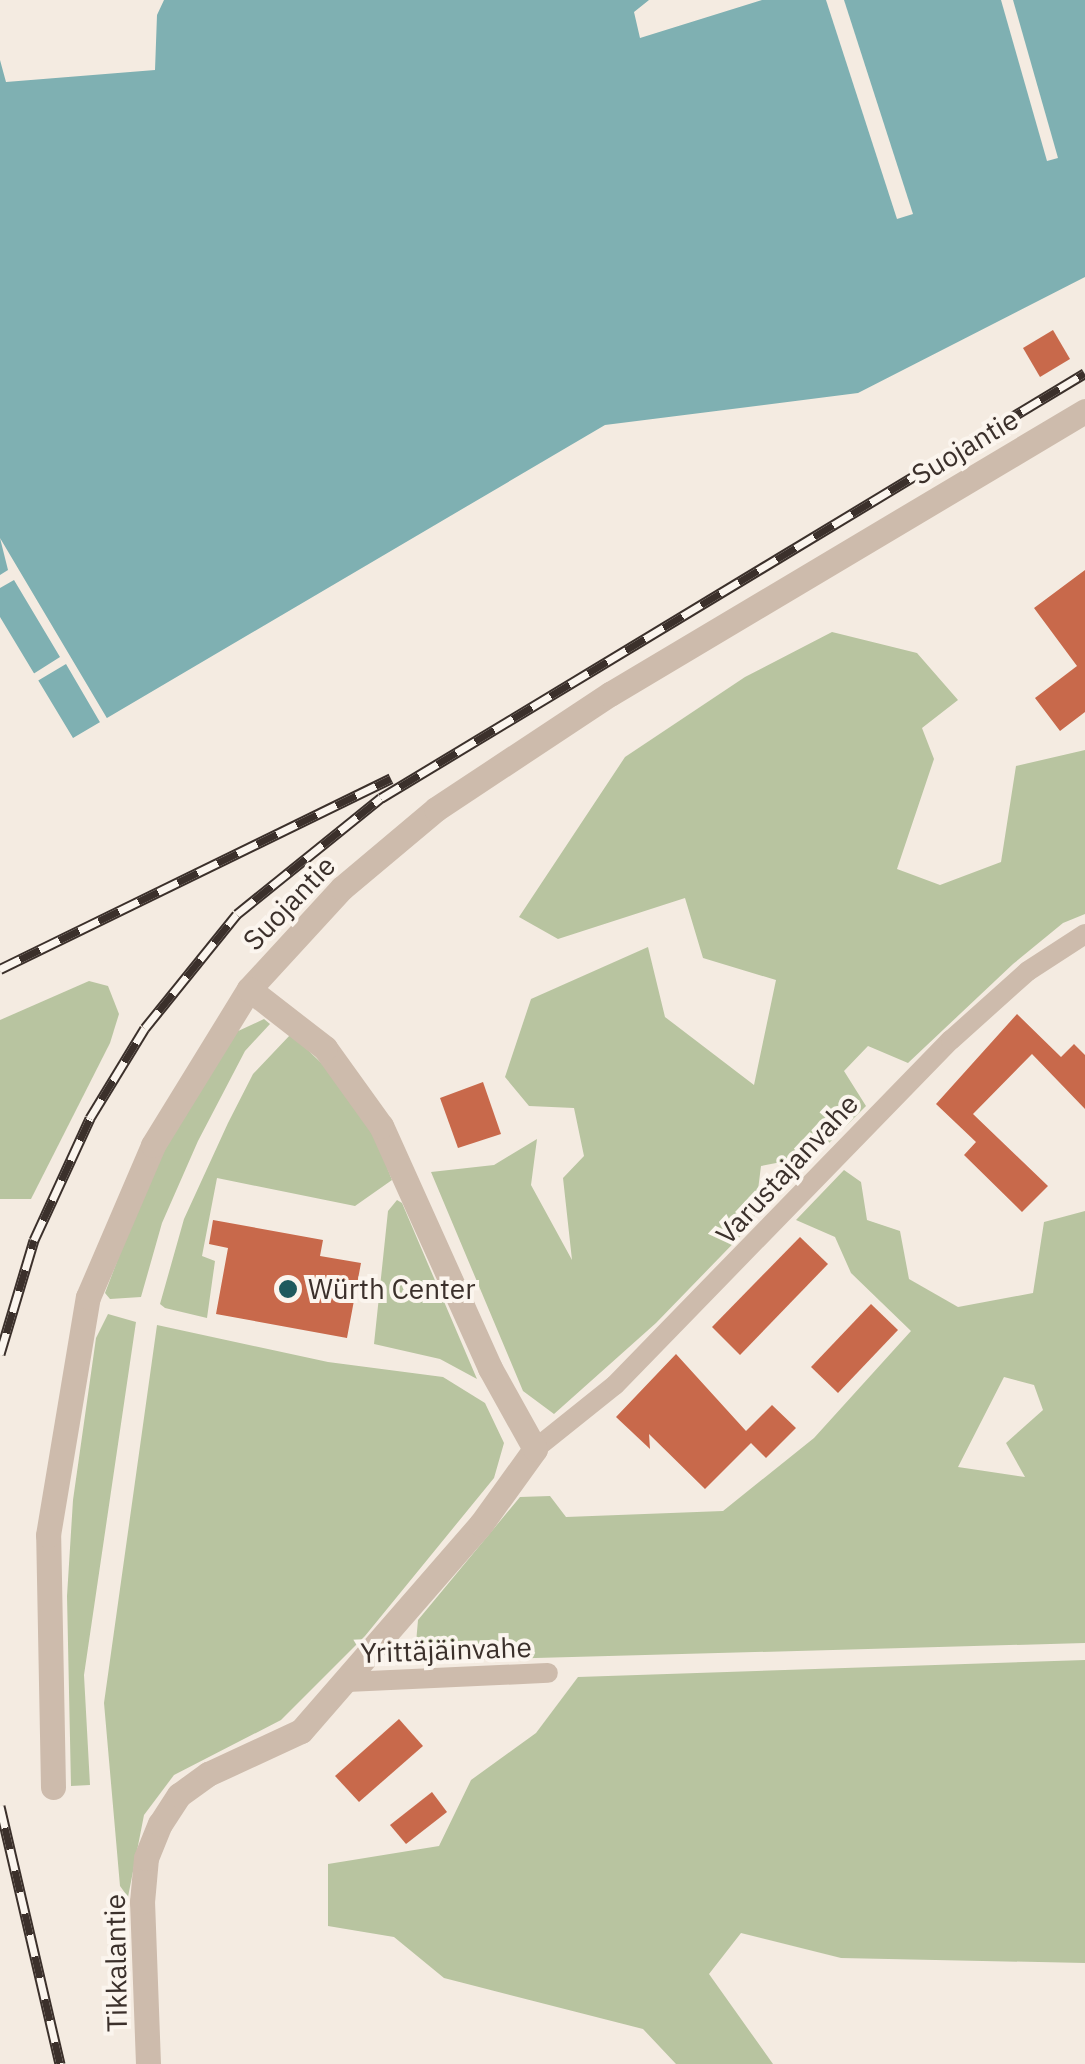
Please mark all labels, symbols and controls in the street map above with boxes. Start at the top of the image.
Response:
street label: Suojantie [906,402,1024,492]
street label: Suojantie [236,849,342,957]
street label: Varustajanvahe [709,1087,865,1251]
place label: Würth Center [308,1272,475,1306]
marker: Würth Center [277,1278,299,1300]
street label: Yrittäjäinvahe [360,1630,532,1670]
street label: Tikkalantie [98,1894,134,2032]

